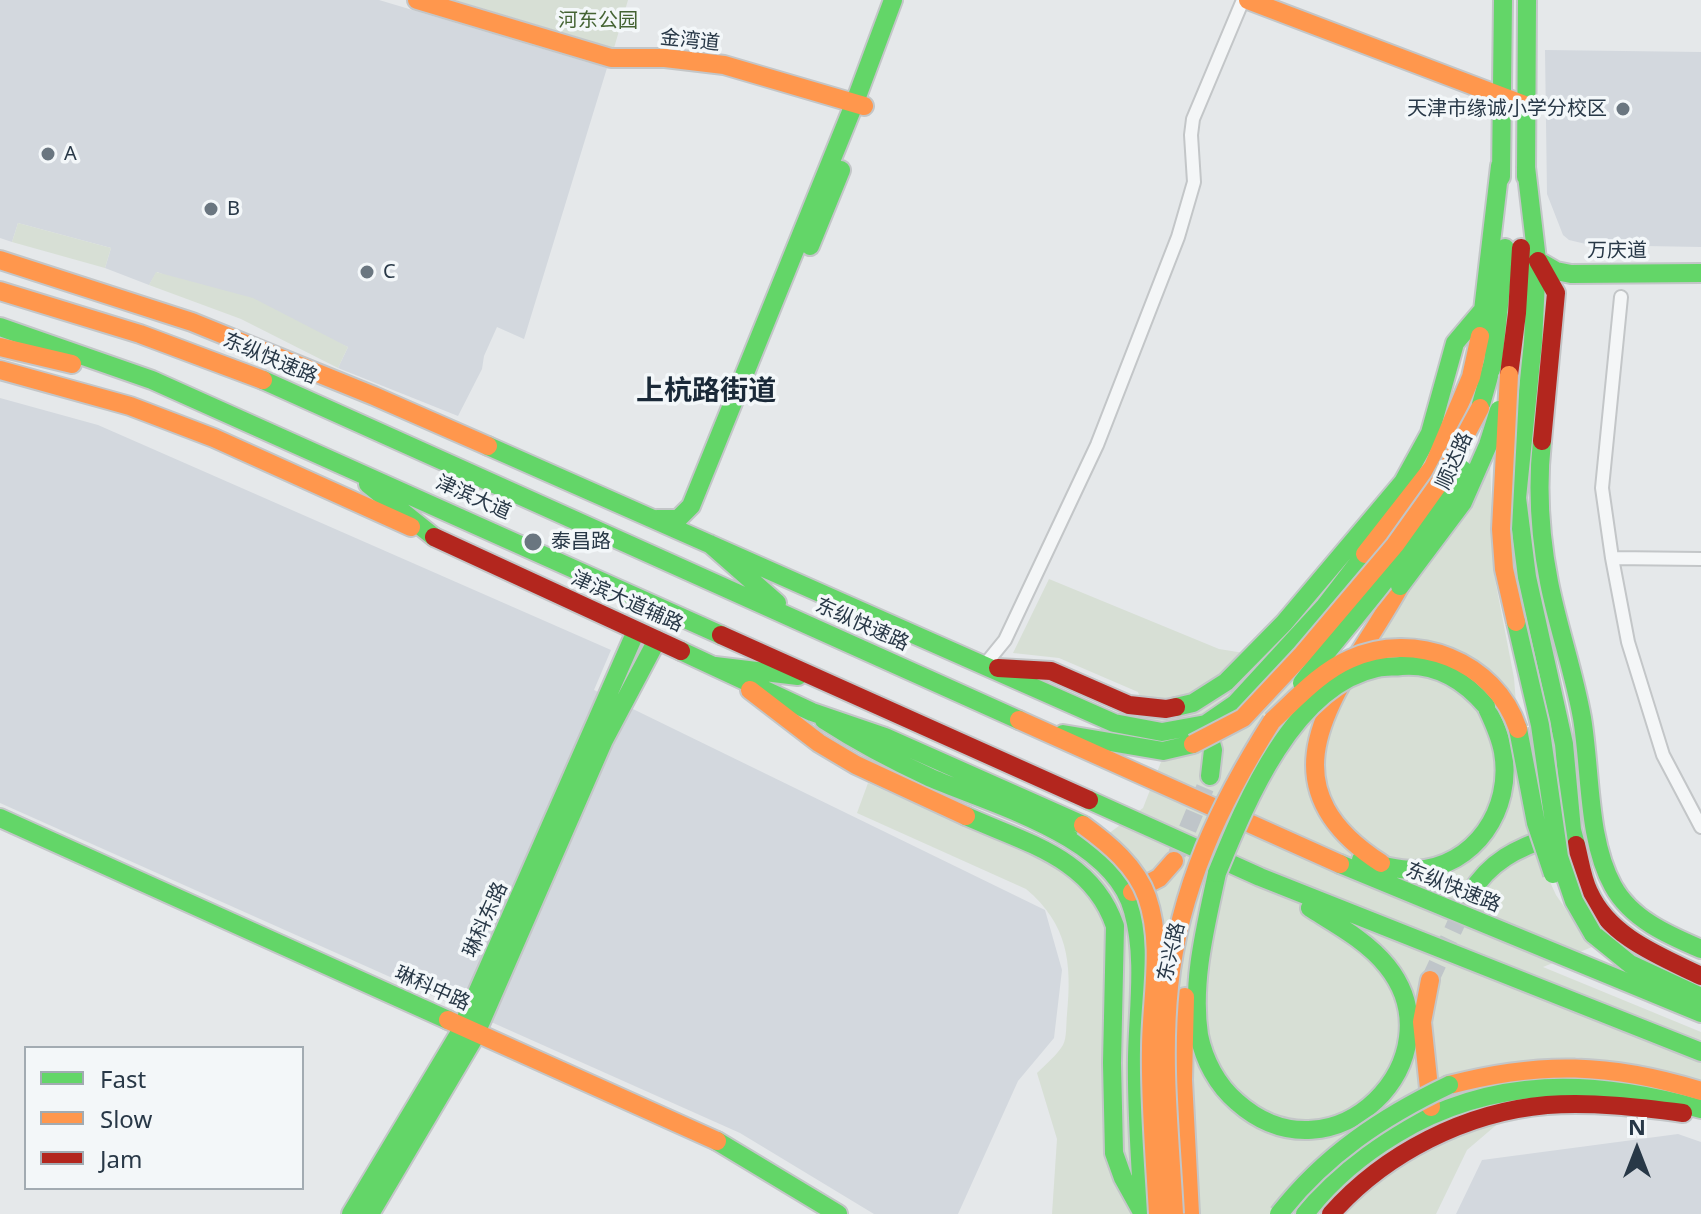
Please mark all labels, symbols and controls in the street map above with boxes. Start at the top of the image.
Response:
park label: 河东公园 [558,9,638,33]
street label: 金湾道 [659,26,721,56]
place label: 天津市缘诚小学分校区 [1407,97,1607,121]
marker: 天津市缘诚小学分校区 [1614,100,1632,118]
place label: A [64,142,77,166]
marker: A [39,145,57,163]
place label: B [227,197,240,221]
marker: B [202,200,220,218]
street label: 万庆道 [1587,239,1647,263]
place label: C [383,260,396,284]
marker: C [358,263,376,281]
street label: 东纵快速路 [219,328,321,390]
district label: 上杭路街道 [636,375,776,409]
street label: 顺达路 [1432,429,1478,493]
street label: 津滨大道 [432,471,514,525]
place label: 泰昌路 [551,530,611,554]
marker: 泰昌路 [522,531,544,553]
street label: 津滨大道辅路 [567,567,687,637]
street label: 东纵快速路 [811,594,913,656]
street label: 东纵快速路 [1402,858,1504,918]
street label: 琳科东路 [459,879,513,961]
street label: 东兴路 [1154,920,1190,984]
street label: 琳科中路 [391,962,473,1016]
legend [24,1046,304,1190]
text: Fast [100,1062,146,1095]
text: Slow [100,1102,152,1135]
north arrow [1597,1110,1677,1190]
text: N [1628,1111,1646,1141]
text: Jam [100,1142,142,1175]

